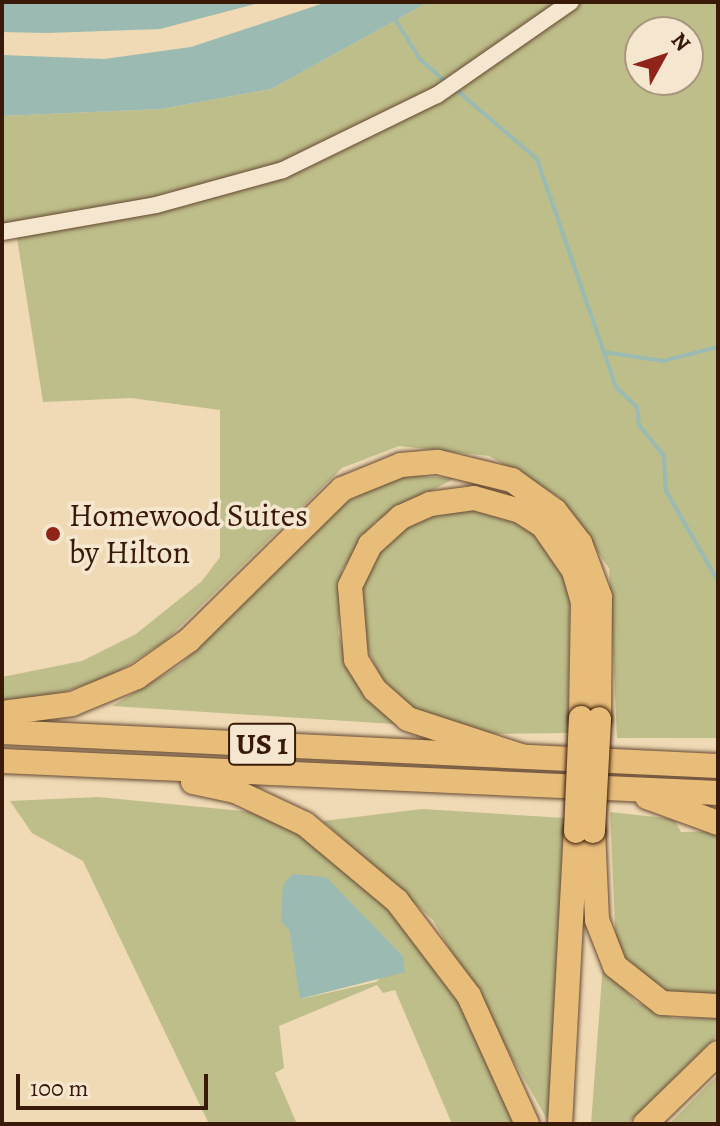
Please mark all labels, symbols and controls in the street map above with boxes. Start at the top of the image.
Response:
north arrow [624,16,704,96]
text: N [664,26,697,58]
place label: Homewood Suites by Hilton [69,497,308,572]
marker: Homewood Suites by Hilton [44,525,62,543]
road number: US 1 [228,718,296,770]
scale bar [20,1058,212,1108]
text: 100 m [30,1072,89,1104]

